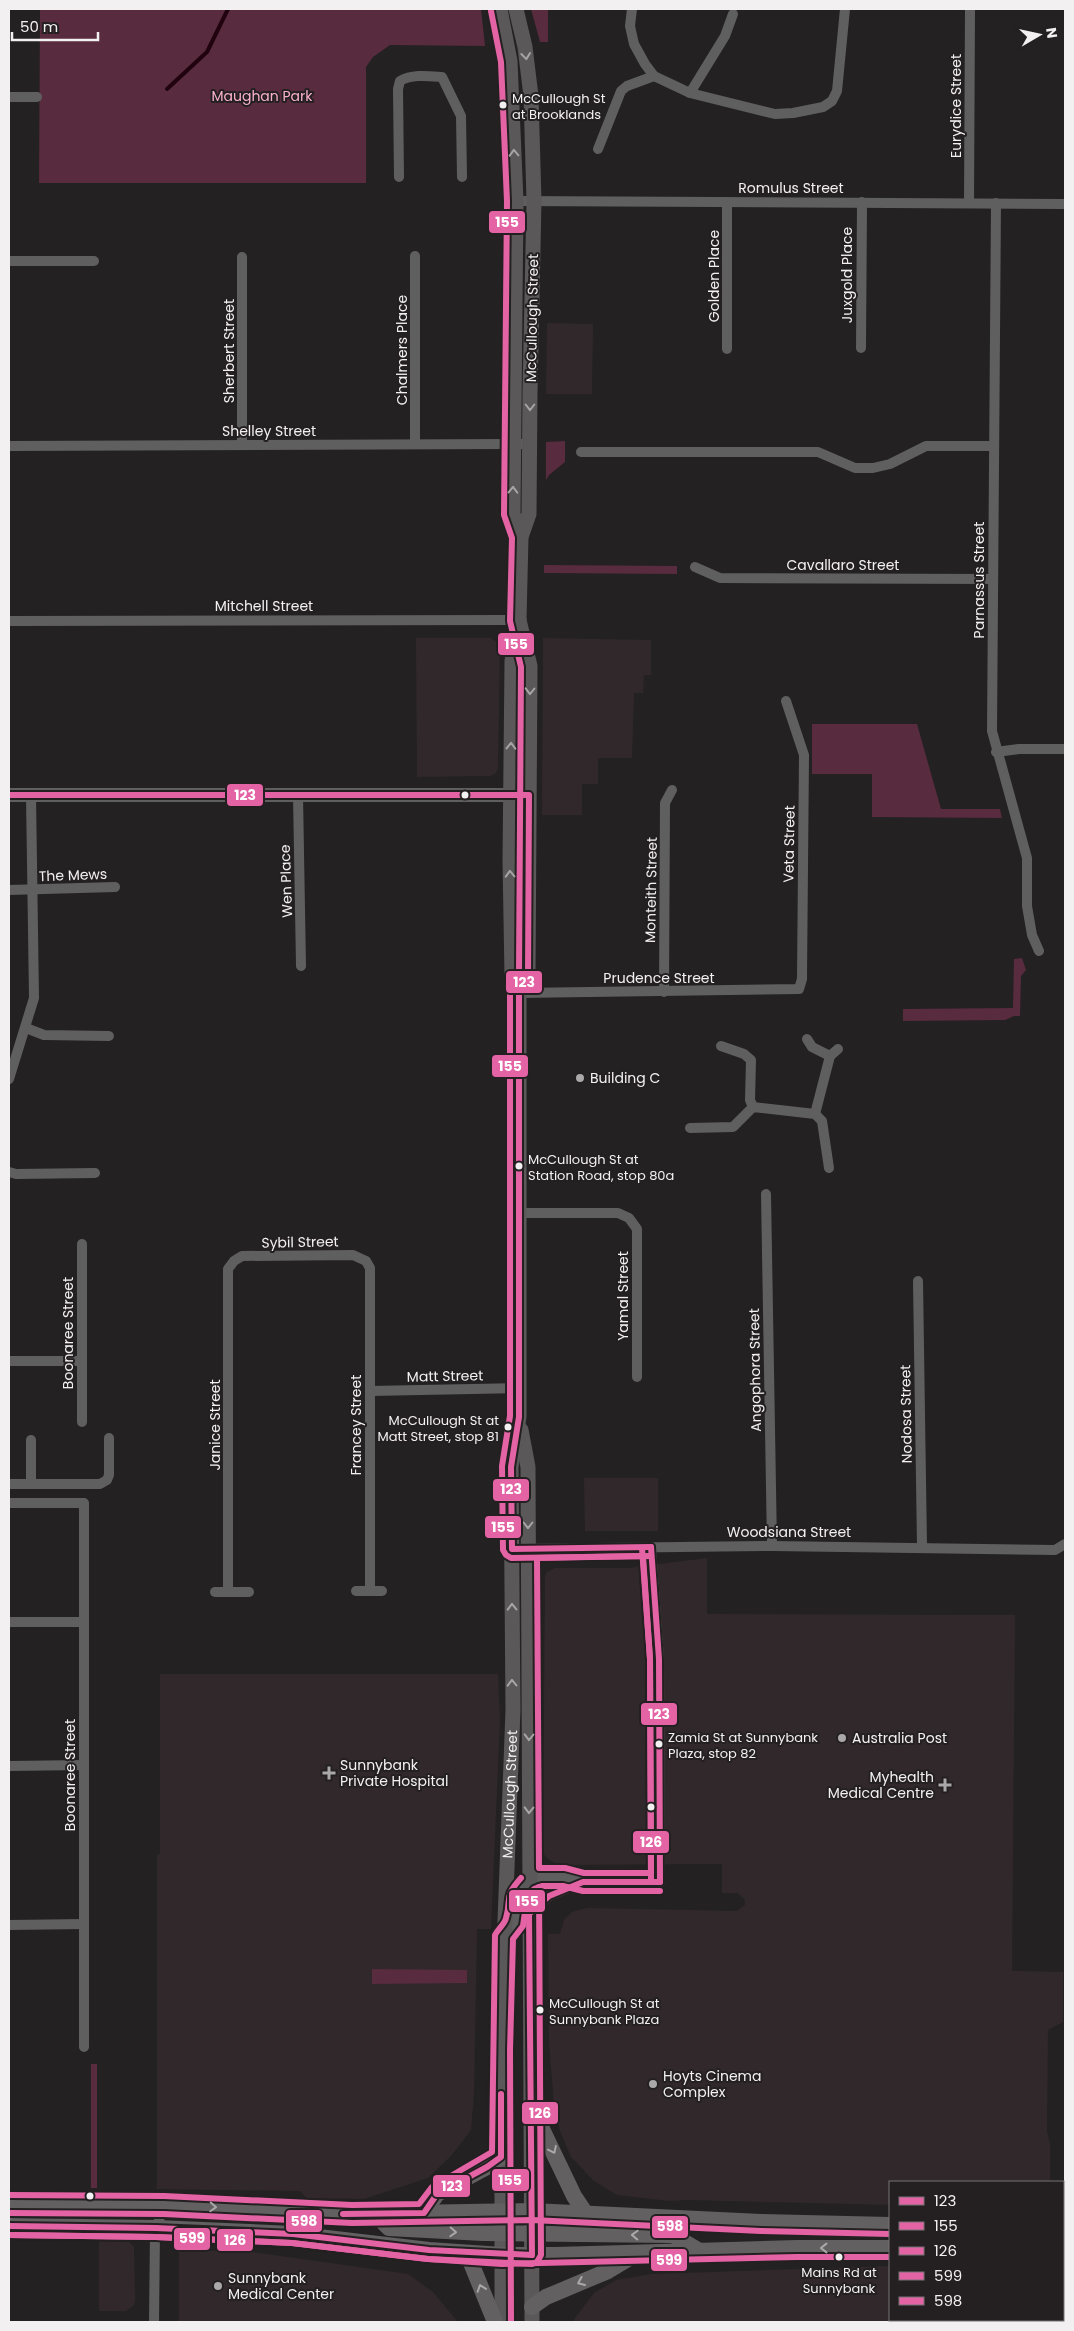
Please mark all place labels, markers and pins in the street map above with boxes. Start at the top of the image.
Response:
place label: McCullough St at Brooklands [512,89,606,124]
marker: McCullough St at Brooklands [498,100,508,110]
unlabelled marker [460,790,470,800]
place label: Building C [590,1068,660,1088]
marker: Building C [574,1072,586,1084]
place label: McCullough St at Station Road, stop 80a [528,1150,674,1185]
marker: McCullough St at Station Road, stop 80a [514,1161,524,1171]
place label: McCullough St at Matt Street, stop 81 [378,1411,499,1446]
marker: McCullough St at Matt Street, stop 81 [503,1422,513,1432]
place label: Zamia St at Sunnybank Plaza, stop 82 [668,1728,818,1763]
place label: Australia Post [852,1728,947,1748]
marker: Australia Post [836,1732,848,1744]
marker: Zamia St at Sunnybank Plaza, stop 82 [654,1739,664,1749]
place label: Sunnybank Private Hospital [340,1755,448,1791]
marker: Sunnybank Private Hospital [322,1766,336,1780]
place label: Myhealth Medical Centre [828,1767,934,1803]
marker: Myhealth Medical Centre [938,1778,952,1792]
unlabelled marker [646,1802,656,1812]
place label: McCullough St at Sunnybank Plaza [549,1994,660,2029]
marker: McCullough St at Sunnybank Plaza [535,2005,545,2015]
place label: Hoyts Cinema Complex [663,2066,761,2102]
marker: Hoyts Cinema Complex [647,2078,659,2090]
unlabelled marker [85,2191,95,2201]
marker: Mains Rd at Sunnybank [834,2252,844,2262]
place label: Mains Rd at Sunnybank [801,2263,877,2298]
place label: Sunnybank Medical Center [228,2268,334,2304]
marker: Sunnybank Medical Center [212,2280,224,2292]

